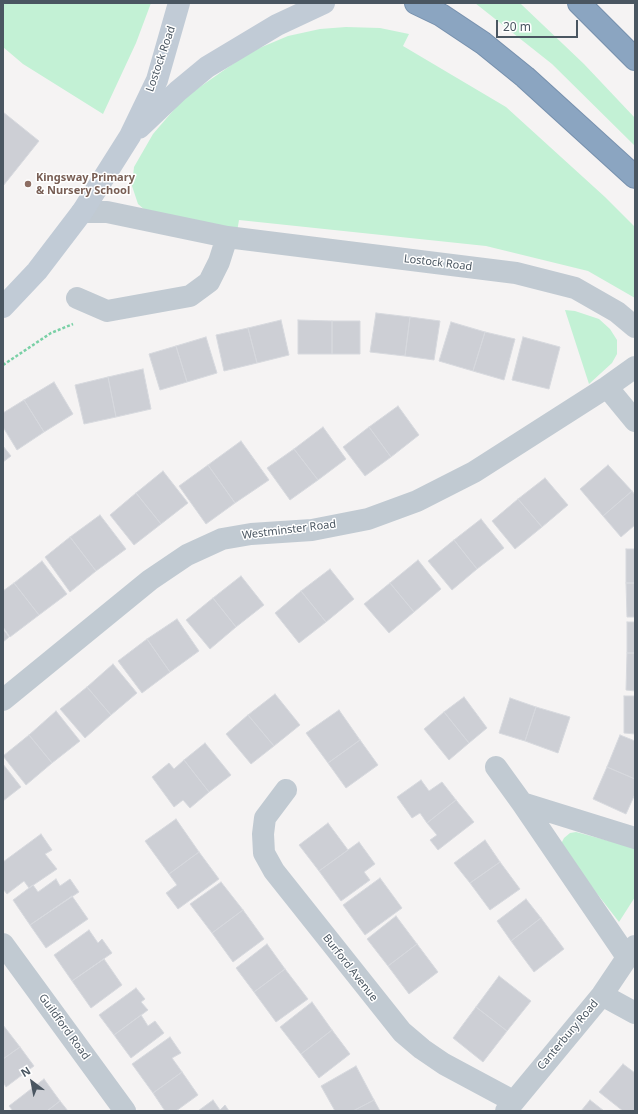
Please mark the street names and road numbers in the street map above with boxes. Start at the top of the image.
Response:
street label: Lostock Road [144,24,178,94]
street label: Lostock Road [403,252,473,274]
street label: Westminster Road [241,518,337,542]
street label: Burford Avenue [320,932,380,1004]
street label: Guildford Road [36,992,92,1062]
street label: Canterbury Road [535,997,601,1073]

